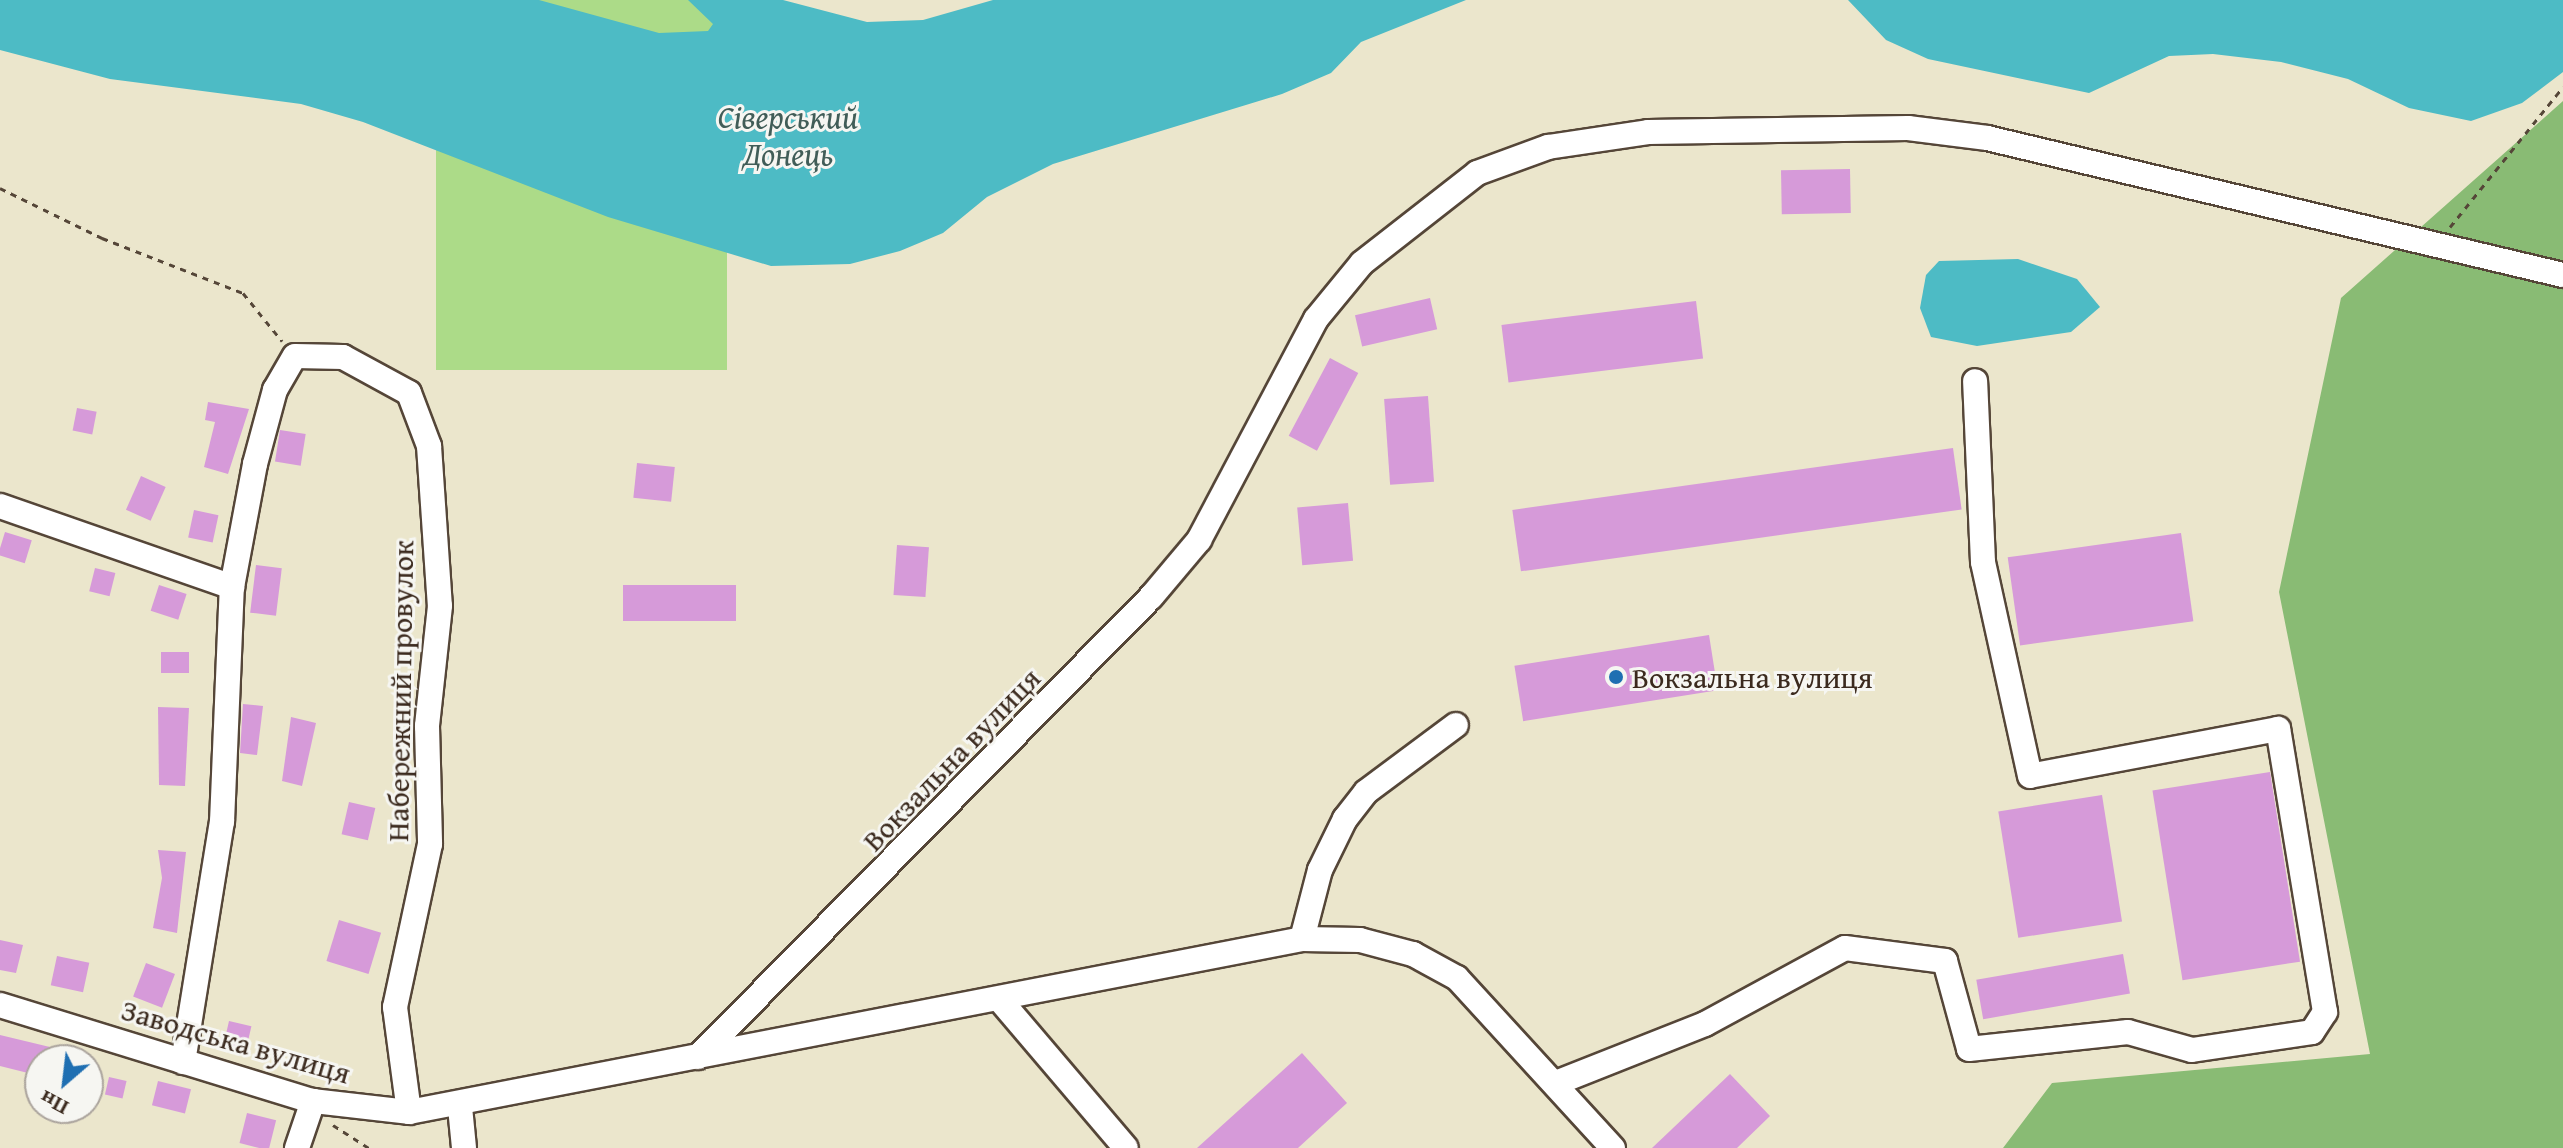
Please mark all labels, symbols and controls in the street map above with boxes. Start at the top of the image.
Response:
water label: Сіверський Донець [718,99,858,174]
street label: Набережний провулок [379,540,421,842]
place label: Вокзальна вулиця [1632,659,1873,695]
street label: Вокзальна вулиця [854,660,1048,858]
marker: Вокзальна вулиця [1607,668,1625,686]
street label: Заводська вулиця [117,991,355,1091]
north arrow [24,1044,104,1124]
text: Пн [34,1083,74,1124]

